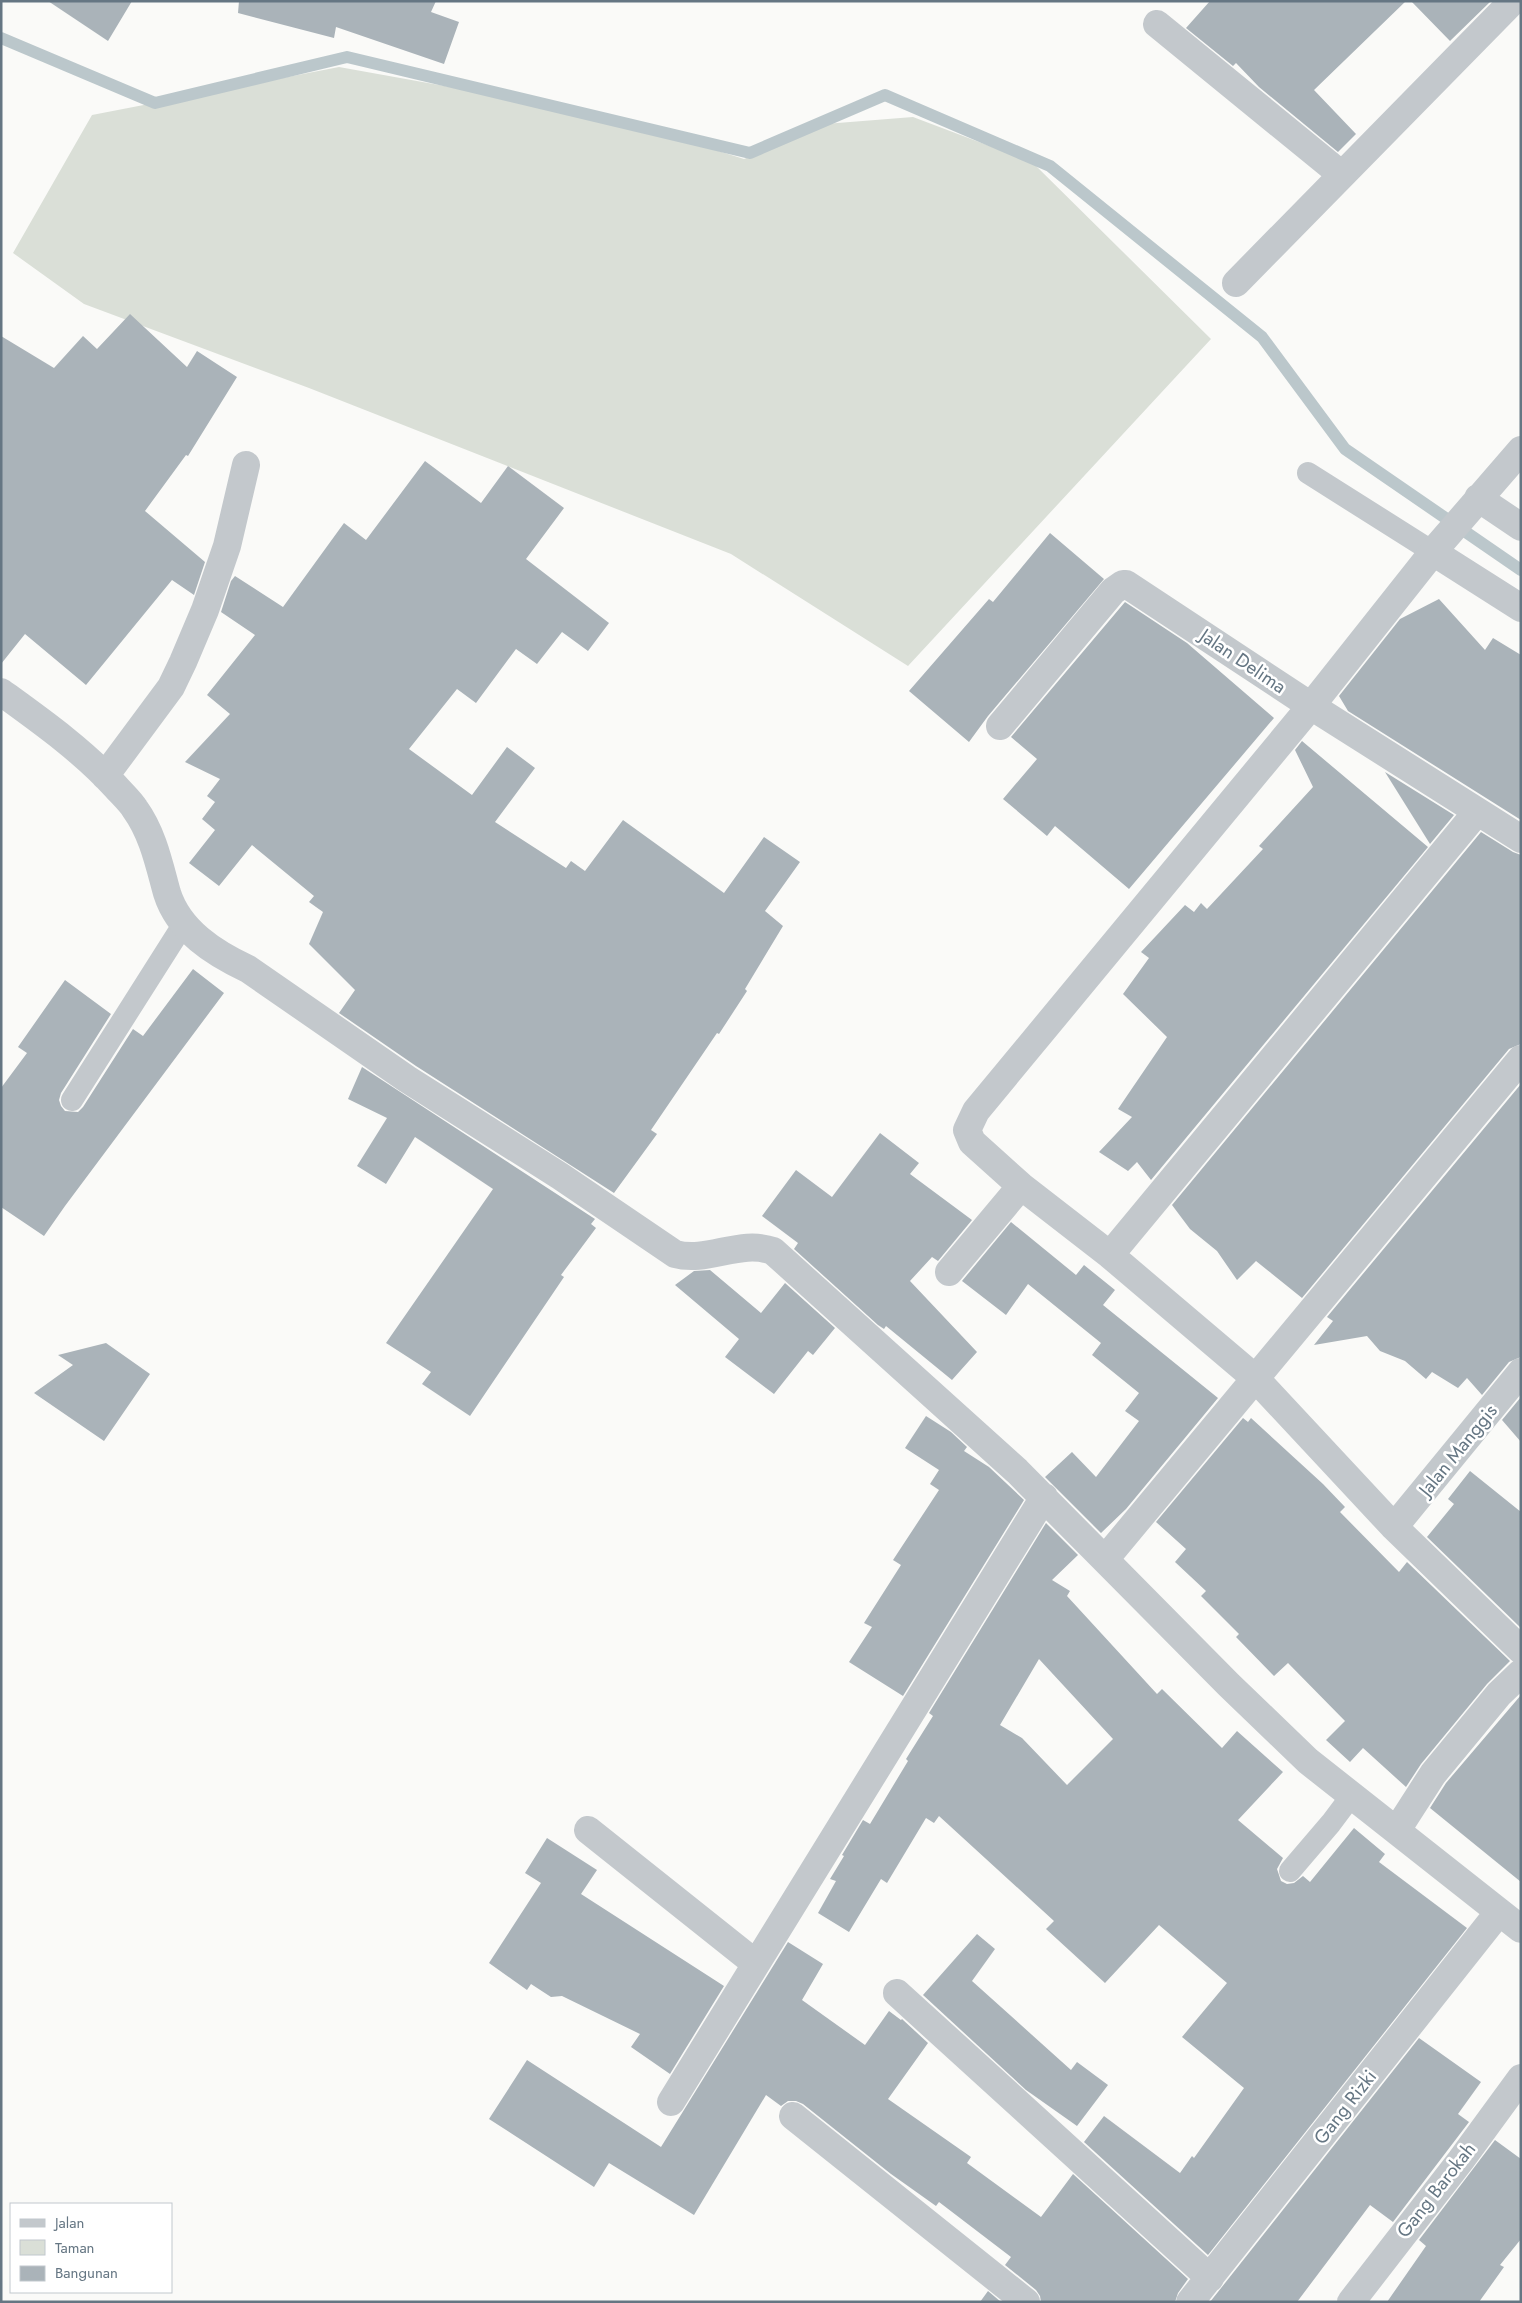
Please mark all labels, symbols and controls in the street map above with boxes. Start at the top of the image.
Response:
street label: Jalan Delima [1192,620,1292,700]
street label: Jalan Manggis [1410,1398,1504,1504]
street label: Gang Rizki [1307,2064,1383,2150]
street label: Gang Barokah [1390,2137,1482,2243]
legend [10,2203,172,2293]
text: Jalan [53,2212,84,2234]
text: Taman [55,2237,94,2259]
text: Bangunan [55,2262,118,2284]

